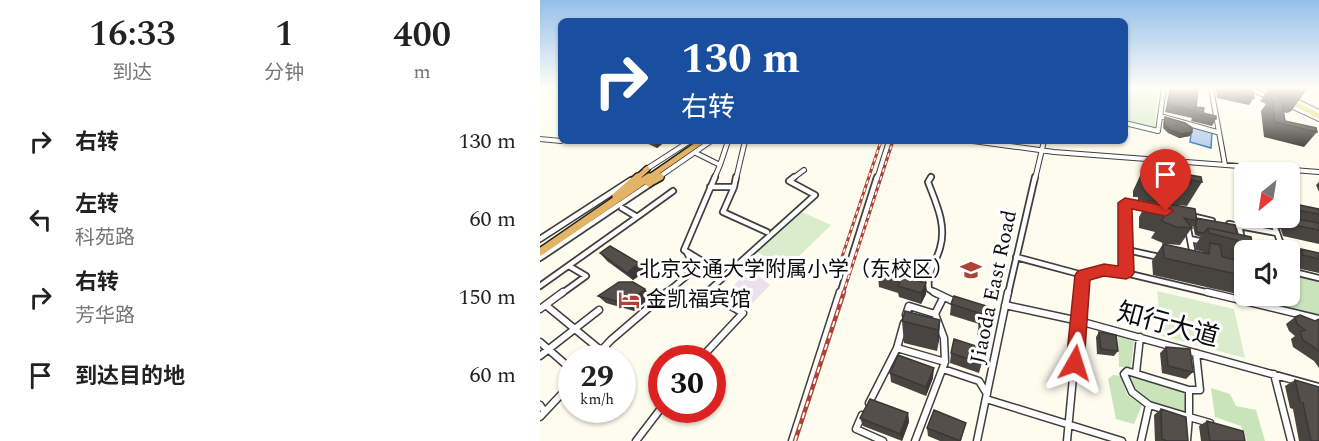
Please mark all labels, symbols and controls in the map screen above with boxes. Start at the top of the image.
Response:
text: 16:33 [89,7,175,62]
text: 1 [275,7,294,62]
text: 400 [393,8,451,63]
text: 130 m [681,28,800,91]
icon: right [582,42,660,120]
text: m [414,57,431,87]
text: 到达 [112,58,152,88]
text: 分钟 [264,58,304,88]
text: 右转 [681,87,735,129]
icon: right [24,125,57,158]
text: 130 m [459,125,516,158]
text: 右转 [75,126,119,159]
pin [1140,149,1191,211]
icon: arrive [1149,158,1182,191]
north arrow [1234,162,1300,228]
map controls [1234,162,1300,306]
text: 左转 [75,188,119,221]
icon: left [24,203,57,236]
text: 60 m [470,203,516,236]
street label: Jiaoda East Road [962,207,1026,367]
text: 科苑路 [75,223,135,253]
button: sound [1234,240,1300,306]
place label: 北京交通大学附属小学（东校区） [639,254,954,286]
school or university icon: 北京交通大学附属小学（东校区） [959,258,983,282]
text: 右转 [75,266,119,299]
icon: right [24,281,57,314]
text: 150 m [459,281,516,314]
place label: 金凯福宾馆 [646,284,751,316]
hotel icon: 金凯福宾馆 [617,288,641,312]
street label: 知行大道 [1113,292,1223,358]
text: 芳华路 [75,301,135,331]
position arrow [1043,331,1107,395]
speed limit sign: 30 [648,345,726,423]
text: 29 [580,354,614,400]
icon: arrive [24,359,57,392]
text: 60 m [470,359,516,392]
text: 到达目的地 [75,360,185,393]
text: km/h [580,388,614,411]

